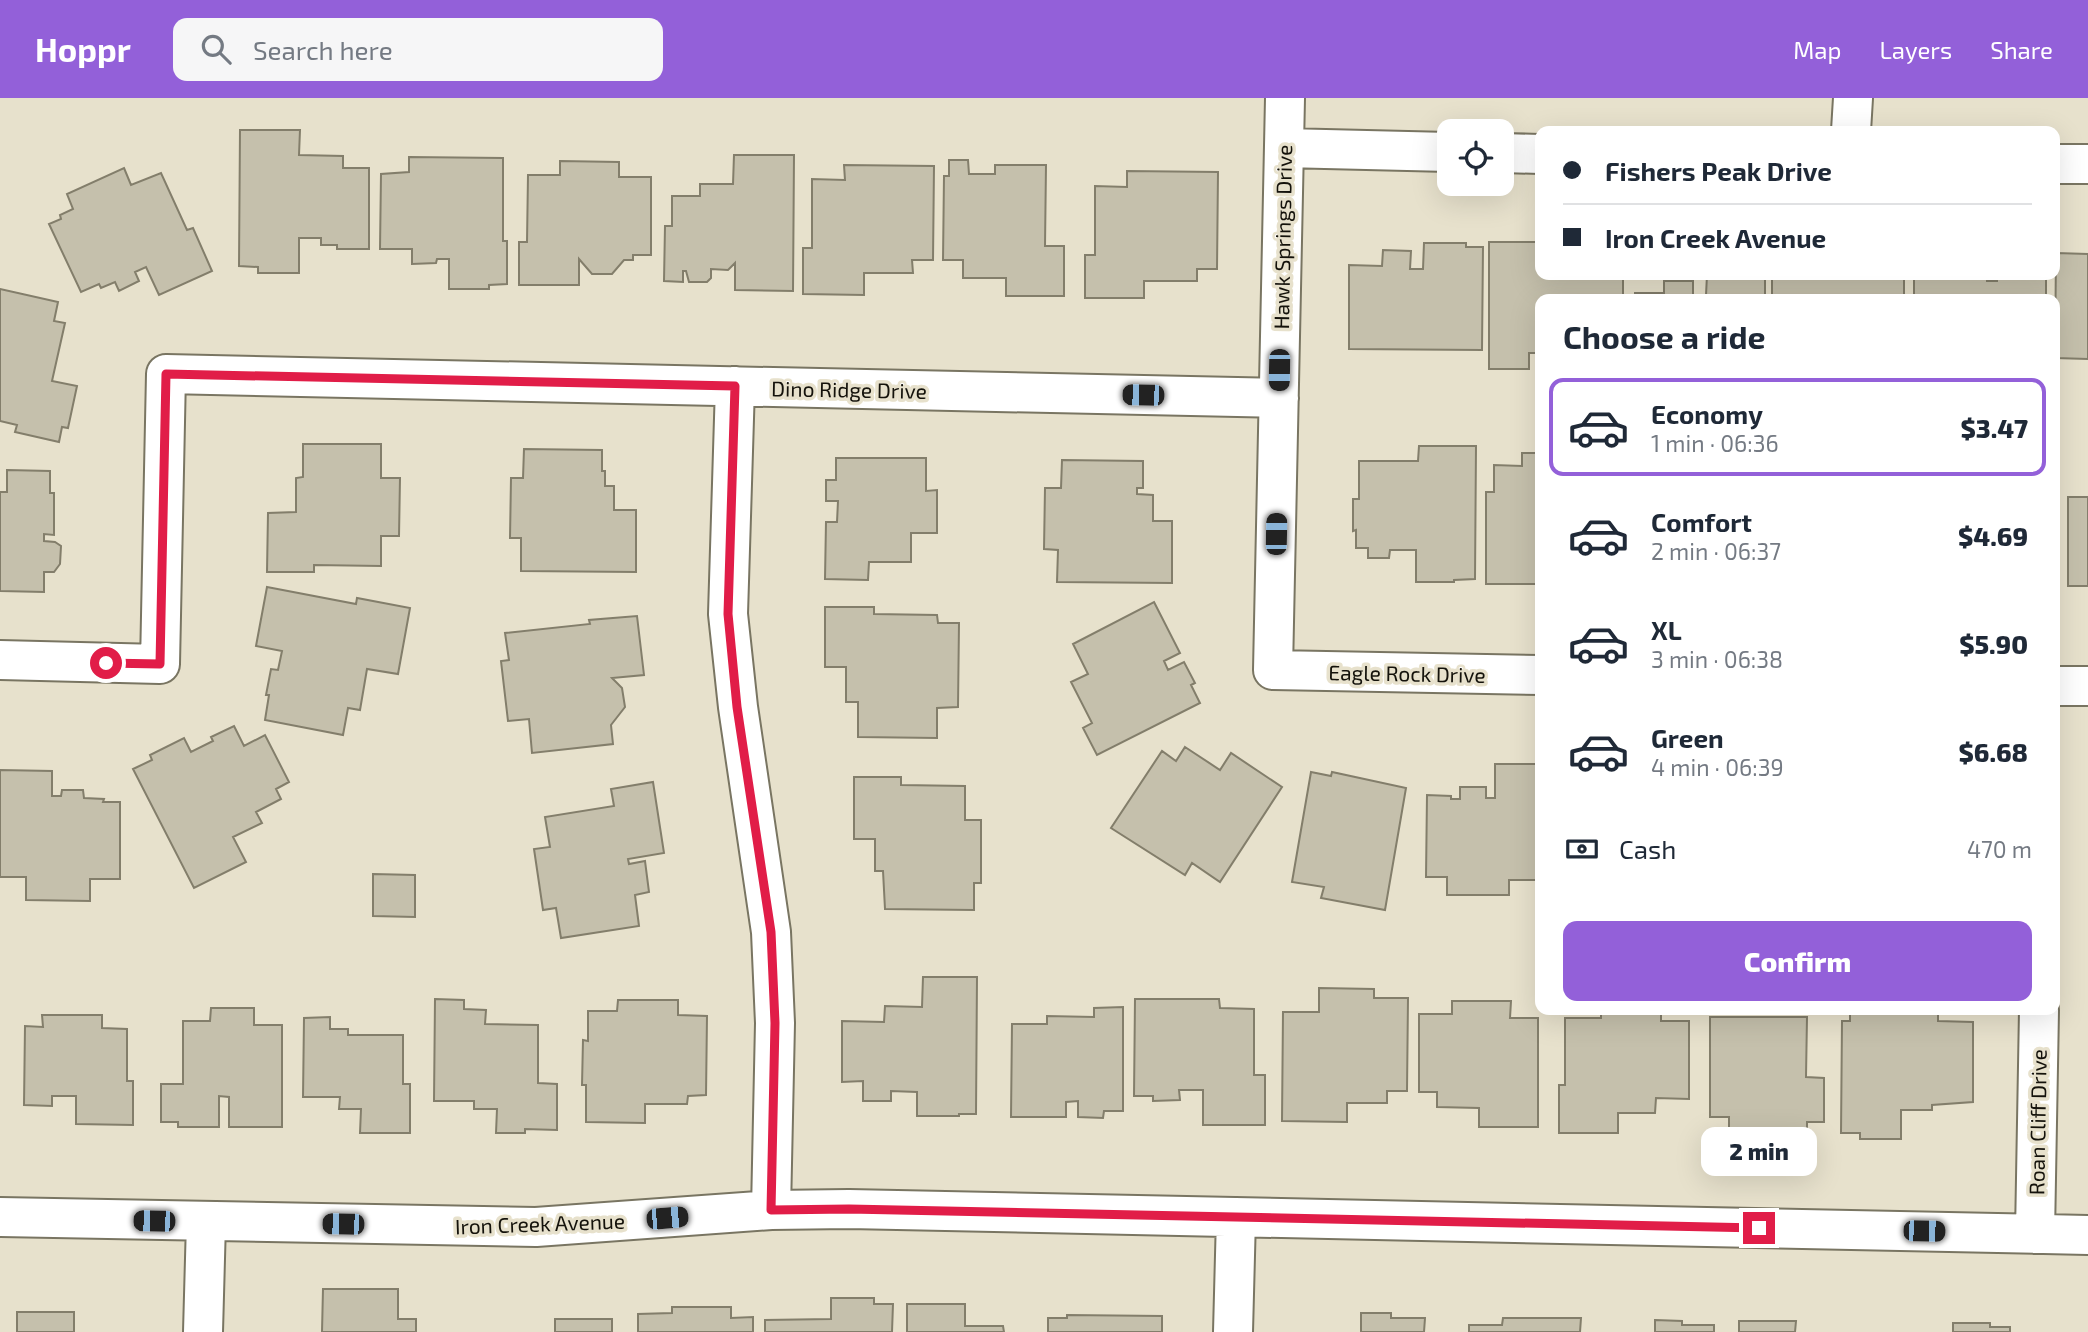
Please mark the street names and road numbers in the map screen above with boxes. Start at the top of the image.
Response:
street label: Hawk Springs Drive [1268,144,1296,330]
street label: Dino Ridge Drive [771,375,927,403]
street label: Eagle Rock Drive [1328,659,1486,687]
street label: Roan Cliff Drive [2023,1049,2051,1195]
street label: Iron Creek Avenue [455,1208,625,1238]

